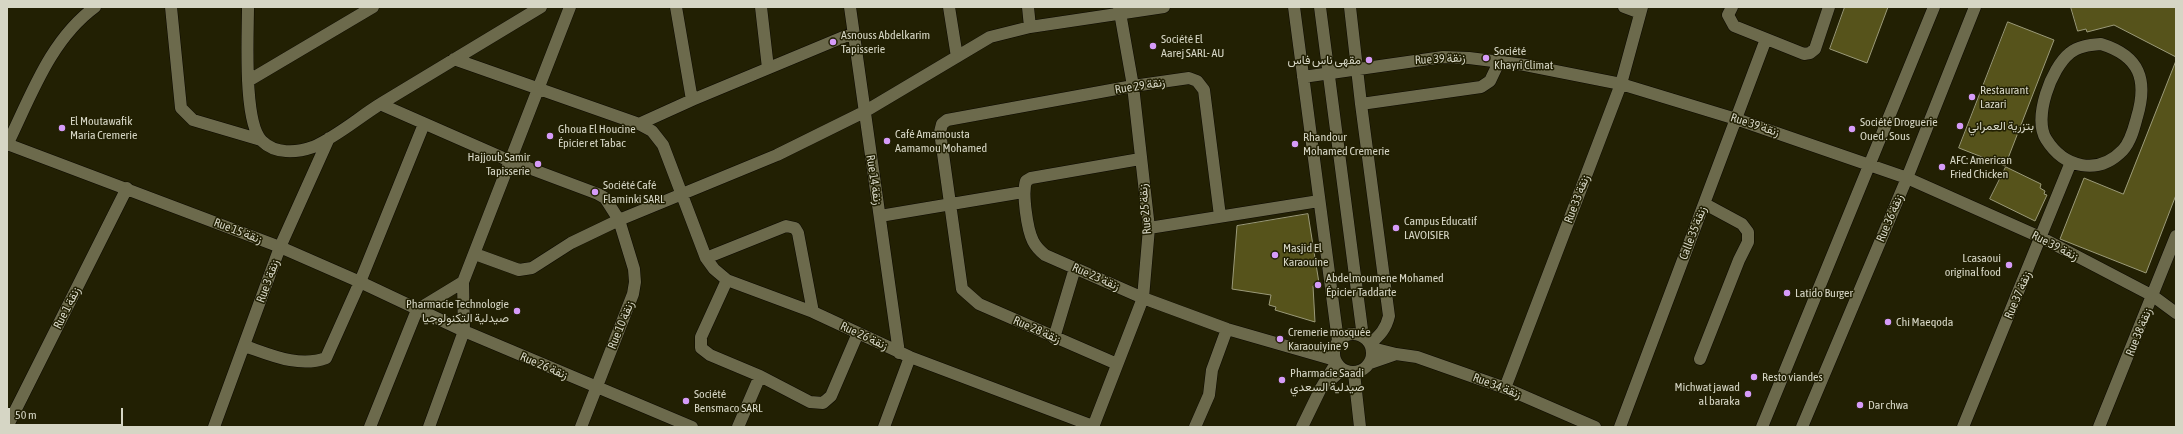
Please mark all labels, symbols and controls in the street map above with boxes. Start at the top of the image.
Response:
place label: Asnouss Abdelkarim Tapisserie [841,28,930,56]
place label: Société El Aarej SARL- AU [1161,32,1224,60]
marker: Asnouss Abdelkarim Tapisserie [828,37,838,47]
marker: Société El Aarej SARL- AU [1148,41,1158,51]
place label: Société Khayri Climat [1494,44,1553,72]
street label: Rue 39 زنقة [1414,50,1466,68]
place label: مقهى ناس فاس [1288,53,1361,67]
marker: Société Khayri Climat [1481,53,1491,63]
marker: مقهى ناس فاس [1364,55,1374,65]
street label: Rue 29 زنقة [1114,75,1166,97]
place label: Restaurant Lazari [1980,83,2029,111]
marker: Restaurant Lazari [1967,92,1977,102]
street label: Rue 39 زنقة [1729,110,1781,140]
place label: El Moutawafik Maria Cremerie [70,114,137,142]
place label: Société Droguerie Oued . Sous [1860,115,1938,143]
place label: بتزرية العمراني [1968,119,2034,133]
marker: بتزرية العمراني [1955,121,1965,131]
place label: Ghoua El Houcine Épicier et Tabac [558,122,636,150]
marker: El Moutawafik Maria Cremerie [57,123,67,133]
marker: Société Droguerie Oued . Sous [1847,124,1857,134]
place label: Café Amamousta Aamamou Mohamed [895,127,987,155]
place label: Rhandour Mohamed Cremerie [1303,130,1390,158]
marker: Ghoua El Houcine Épicier et Tabac [545,131,555,141]
marker: Café Amamousta Aamamou Mohamed [882,136,892,146]
marker: Rhandour Mohamed Cremerie [1290,139,1300,149]
place label: Hajjoub Samir Tapisserie [468,150,530,178]
place label: AFC: American Fried Chicken [1950,153,2012,181]
street label: Rue 14 زنقة [863,154,885,206]
marker: Hajjoub Samir Tapisserie [533,159,543,169]
marker: AFC: American Fried Chicken [1937,162,1947,172]
street label: Rue 33 زنقة [1561,173,1593,225]
place label: Société Café Flaminki SARL [603,178,665,206]
street label: Rue 25 زنقة [1136,183,1154,235]
marker: Société Café Flaminki SARL [590,187,600,197]
street label: Rue 36 زنقة [1873,192,1907,244]
street label: Calle 35 زنقة [1676,204,1710,262]
place label: Campus Educatif LAVOISIER [1404,214,1477,242]
street label: Rue 15 زنقة [212,215,264,247]
marker: Campus Educatif LAVOISIER [1391,223,1401,233]
street label: Rue 39 زنقة [2029,228,2081,264]
place label: Masjid El Karaouine [1283,241,1329,269]
marker: Masjid El Karaouine [1270,250,1280,260]
place label: Lcasaoui original food [1945,251,2001,279]
street label: Rue 3 زنقة [254,257,282,305]
street label: Rue 23 زنقة [1070,260,1122,294]
marker: Lcasaoui original food [2004,260,2014,270]
street label: Rue 37 زنقة [2001,269,2035,321]
place label: Abdelmoumene Mohamed Épicier Taddarte [1326,271,1444,299]
marker: Abdelmoumene Mohamed Épicier Taddarte [1313,280,1323,290]
street label: Rue 1 زنقة [50,285,84,331]
place label: Latido Burger [1795,286,1853,300]
marker: Latido Burger [1782,288,1792,298]
place label: Pharmacie Technologie صيدلية التكنولوجيا [406,297,509,325]
street label: Rue 10 زنقة [605,299,637,351]
marker: Pharmacie Technologie صيدلية التكنولوجيا [512,306,522,316]
street label: Rue 38 زنقة [2123,306,2155,358]
street label: Rue 28 زنقة [1011,313,1063,347]
place label: Chi Maeqoda [1896,315,1953,329]
marker: Chi Maeqoda [1883,317,1893,327]
street label: Rue 26 زنقة [838,319,890,353]
place label: Cremerie mosquée Karaouiyine 9 [1288,325,1371,353]
marker: Cremerie mosquée Karaouiyine 9 [1275,334,1285,344]
street label: Rue 26 زنقة [518,349,570,383]
place label: Pharmacie Saadi صيدلية السعدي [1290,366,1365,394]
street label: Rue 34 زنقة [1471,370,1523,402]
place label: Resto viandes [1762,370,1823,384]
marker: Resto viandes [1749,372,1759,382]
marker: Pharmacie Saadi صيدلية السعدي [1277,375,1287,385]
place label: Michwat jawad al baraka [1675,380,1740,408]
place label: Société Bensmaco SARL [694,387,763,415]
marker: Michwat jawad al baraka [1743,389,1753,399]
marker: Société Bensmaco SARL [681,396,691,406]
place label: Dar chwa [1868,398,1908,412]
scale bar [10,400,125,426]
marker: Dar chwa [1855,400,1865,410]
text: 50 m [15,408,37,422]

